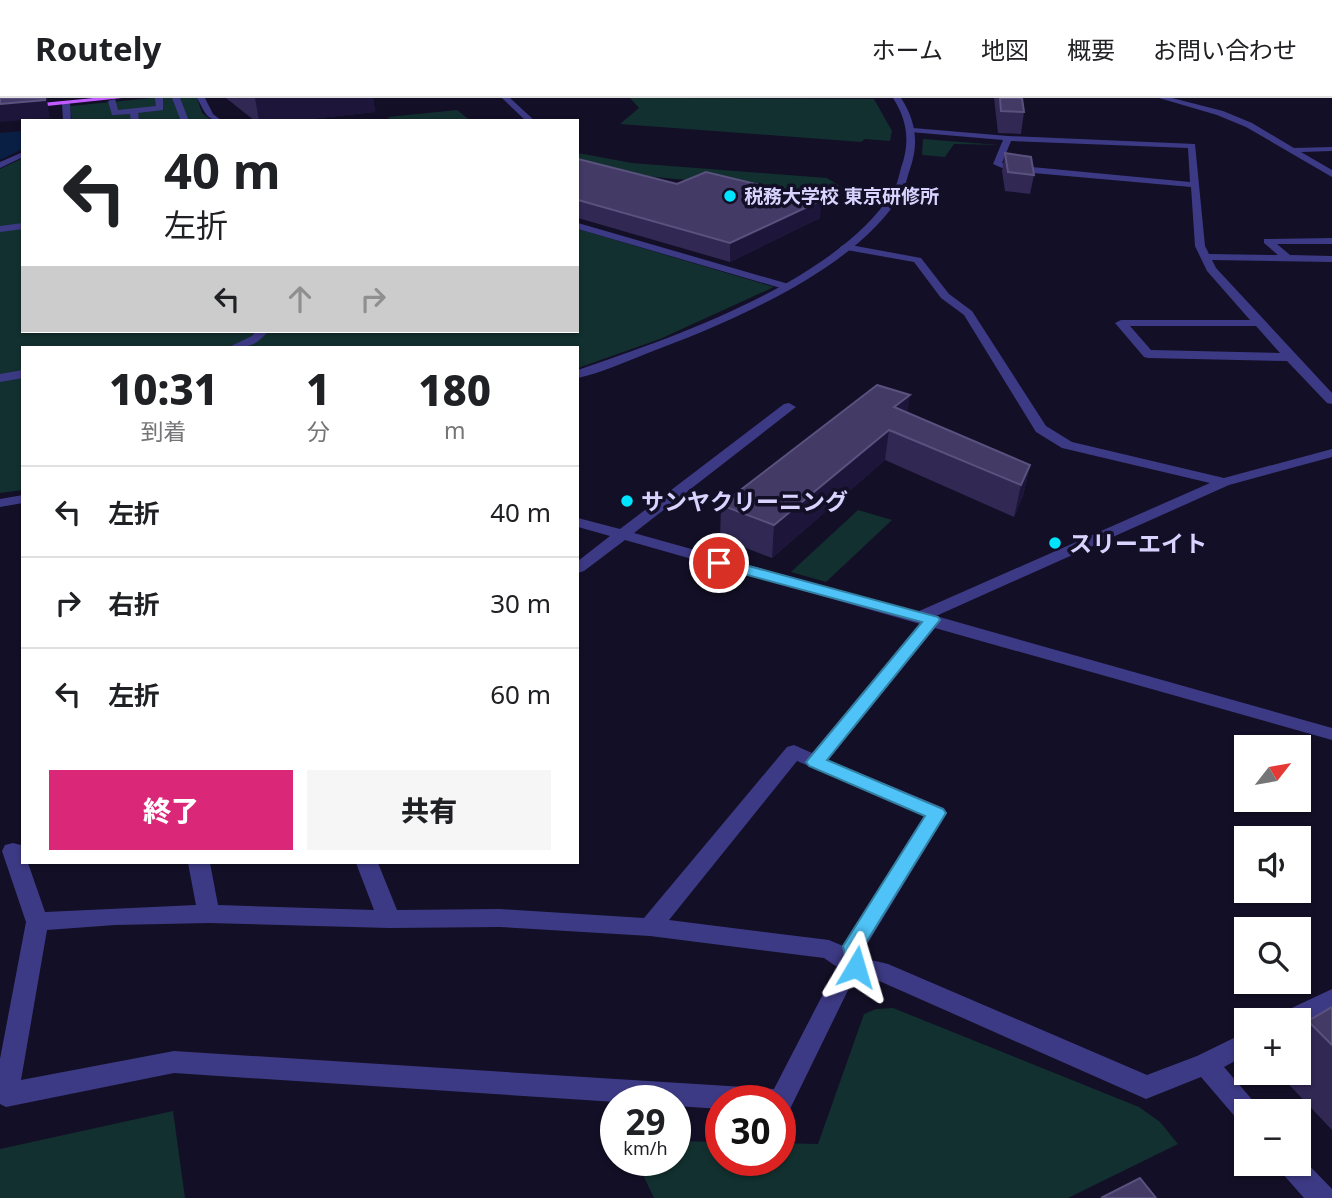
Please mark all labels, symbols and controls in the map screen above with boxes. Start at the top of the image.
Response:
text: Routely [35,26,161,71]
text: ホーム [872,33,943,66]
text: 地図 [981,33,1029,66]
text: 概要 [1067,33,1115,66]
text: お問い合わせ [1153,33,1297,66]
text: 40 m [164,137,281,203]
icon: left [49,147,140,238]
place label: 税務大学校 東京研修所 [744,183,939,209]
marker: 税務大学校 東京研修所 [722,188,738,204]
text: 左折 [164,203,228,246]
icon: left [208,280,246,318]
icon: ahead [281,280,319,318]
icon: right [354,280,392,318]
text: 10:31 [109,360,218,417]
text: 1 [306,360,330,417]
text: 180 [418,361,491,418]
text: m [444,414,465,446]
text: 到着 [140,415,186,447]
text: 分 [307,415,330,447]
place label: サンヤクリーニング [641,485,848,517]
icon: left [49,493,87,531]
marker: サンヤクリーニング [619,493,635,509]
text: 40 m [490,494,551,530]
text: 左折 [108,495,160,531]
place label: スリーエイト [1069,527,1207,559]
pin [689,533,749,593]
marker: スリーエイト [1047,535,1063,551]
icon: arrive [700,544,738,582]
icon: right [49,584,87,622]
text: 30 m [490,585,551,621]
text: 右折 [108,586,160,622]
icon: left [49,675,87,713]
text: 60 m [490,676,551,712]
text: 左折 [108,677,160,713]
north arrow [1234,735,1311,812]
map controls [1234,735,1311,1176]
button: 終了 [49,770,293,850]
button: 共有 [307,770,551,850]
button: sound [1234,826,1311,903]
button: search [1234,917,1311,994]
position arrow [819,930,893,1004]
button: + [1234,1008,1311,1085]
speed limit sign: 30 [705,1085,796,1176]
text: 29 [625,1098,666,1145]
button: − [1234,1099,1311,1176]
text: km/h [623,1136,668,1160]

